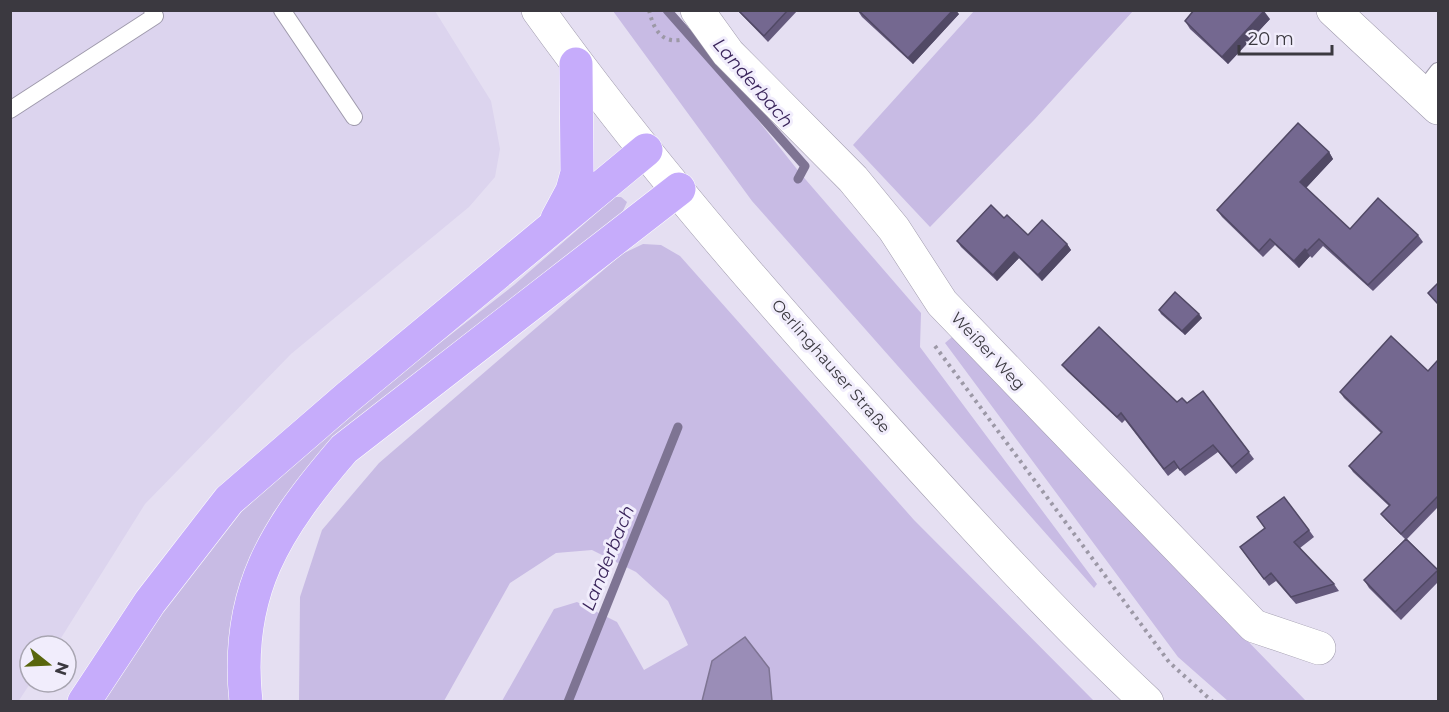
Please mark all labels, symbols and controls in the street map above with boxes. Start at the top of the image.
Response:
scale bar [1239,18,1332,56]
text: 20 m [1248,28,1294,50]
water label: Landerbach [708,34,798,132]
street label: Oerlinghauser Straße [768,295,894,437]
street label: Weißer Weg [947,308,1029,394]
water label: Landerbach [577,502,639,614]
north arrow [18,634,78,694]
text: N [51,659,73,678]

